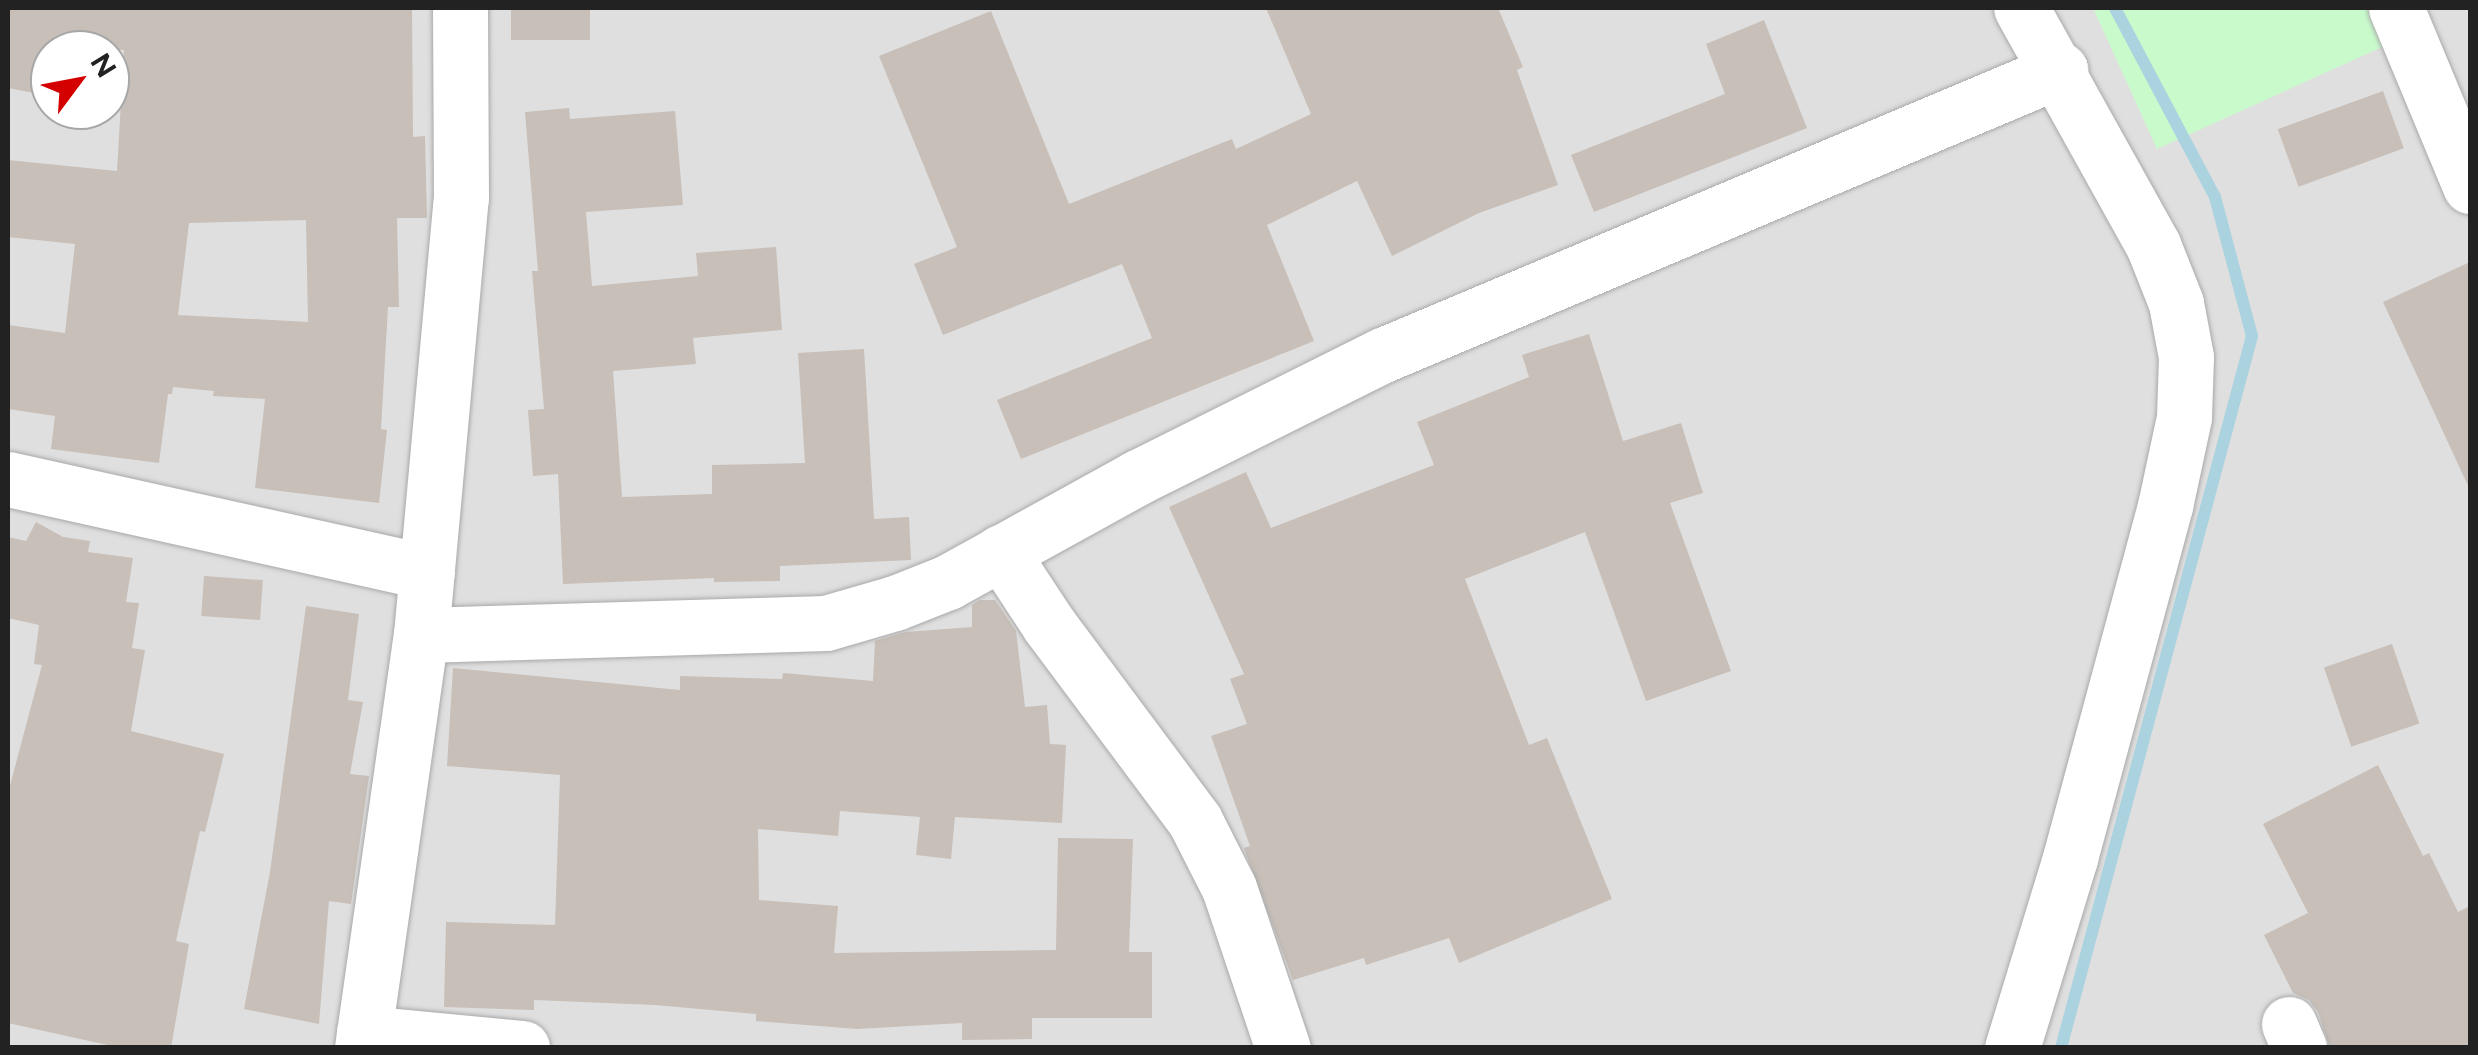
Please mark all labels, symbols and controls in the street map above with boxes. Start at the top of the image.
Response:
north arrow [30,30,130,130]
text: N [84,47,124,83]

